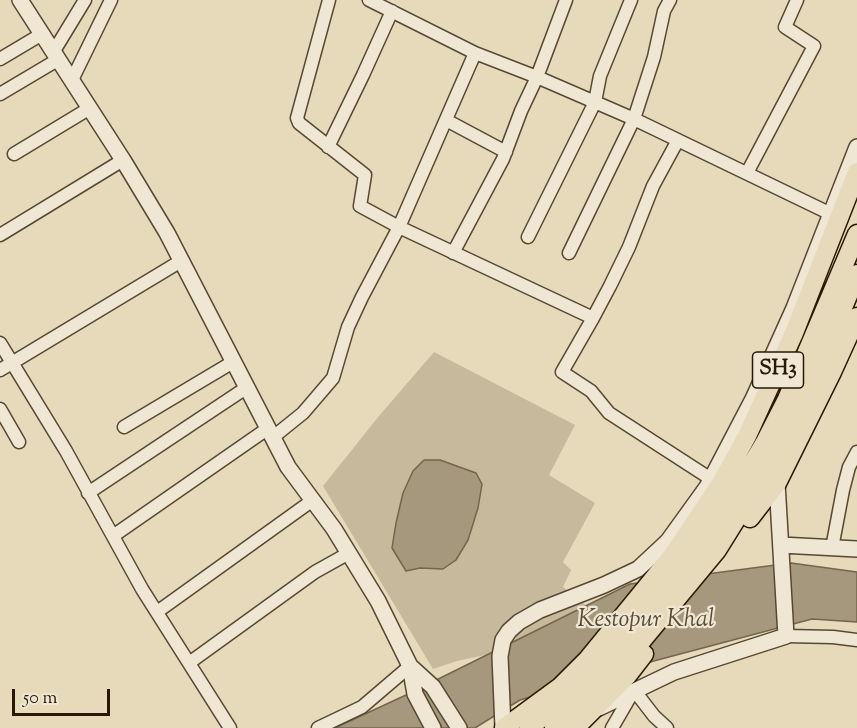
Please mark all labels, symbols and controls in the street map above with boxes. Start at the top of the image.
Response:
road number: SH3 [752,352,804,388]
water label: Kestopur Khal [578,608,714,636]
scale bar [15,677,112,715]
text: 50 m [23,686,57,712]

